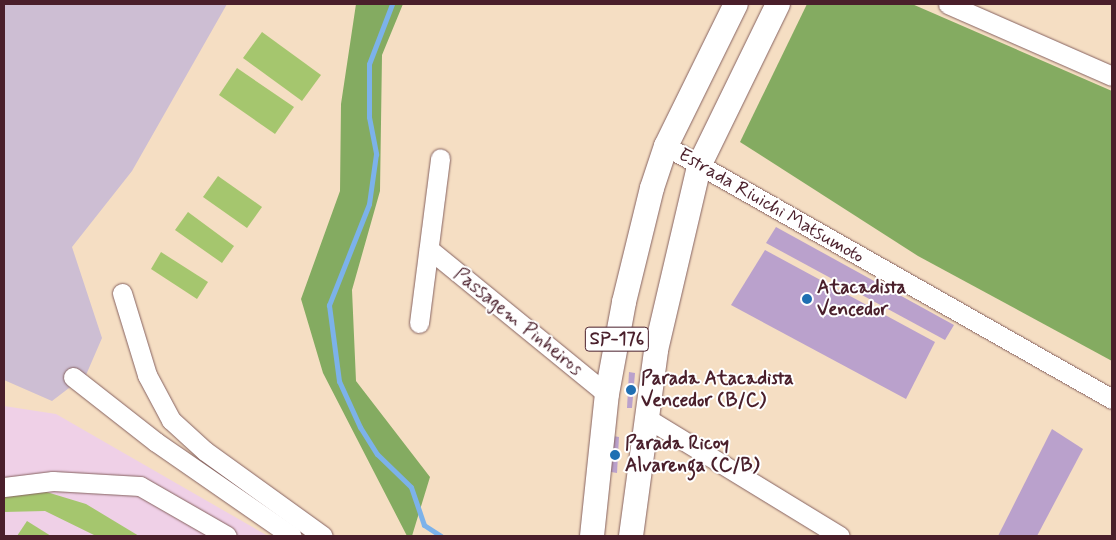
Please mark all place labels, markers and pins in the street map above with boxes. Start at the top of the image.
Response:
place label: Atacadista Vencedor [817,277,906,321]
marker: Atacadista Vencedor [801,293,813,305]
place label: Parada Atacadista Vencedor (B/C) [641,368,794,412]
marker: Parada Atacadista Vencedor (B/C) [625,384,637,396]
place label: Parada Ricoy Alvarenga (C/B) [625,433,759,477]
marker: Parada Ricoy Alvarenga (C/B) [609,449,621,461]

